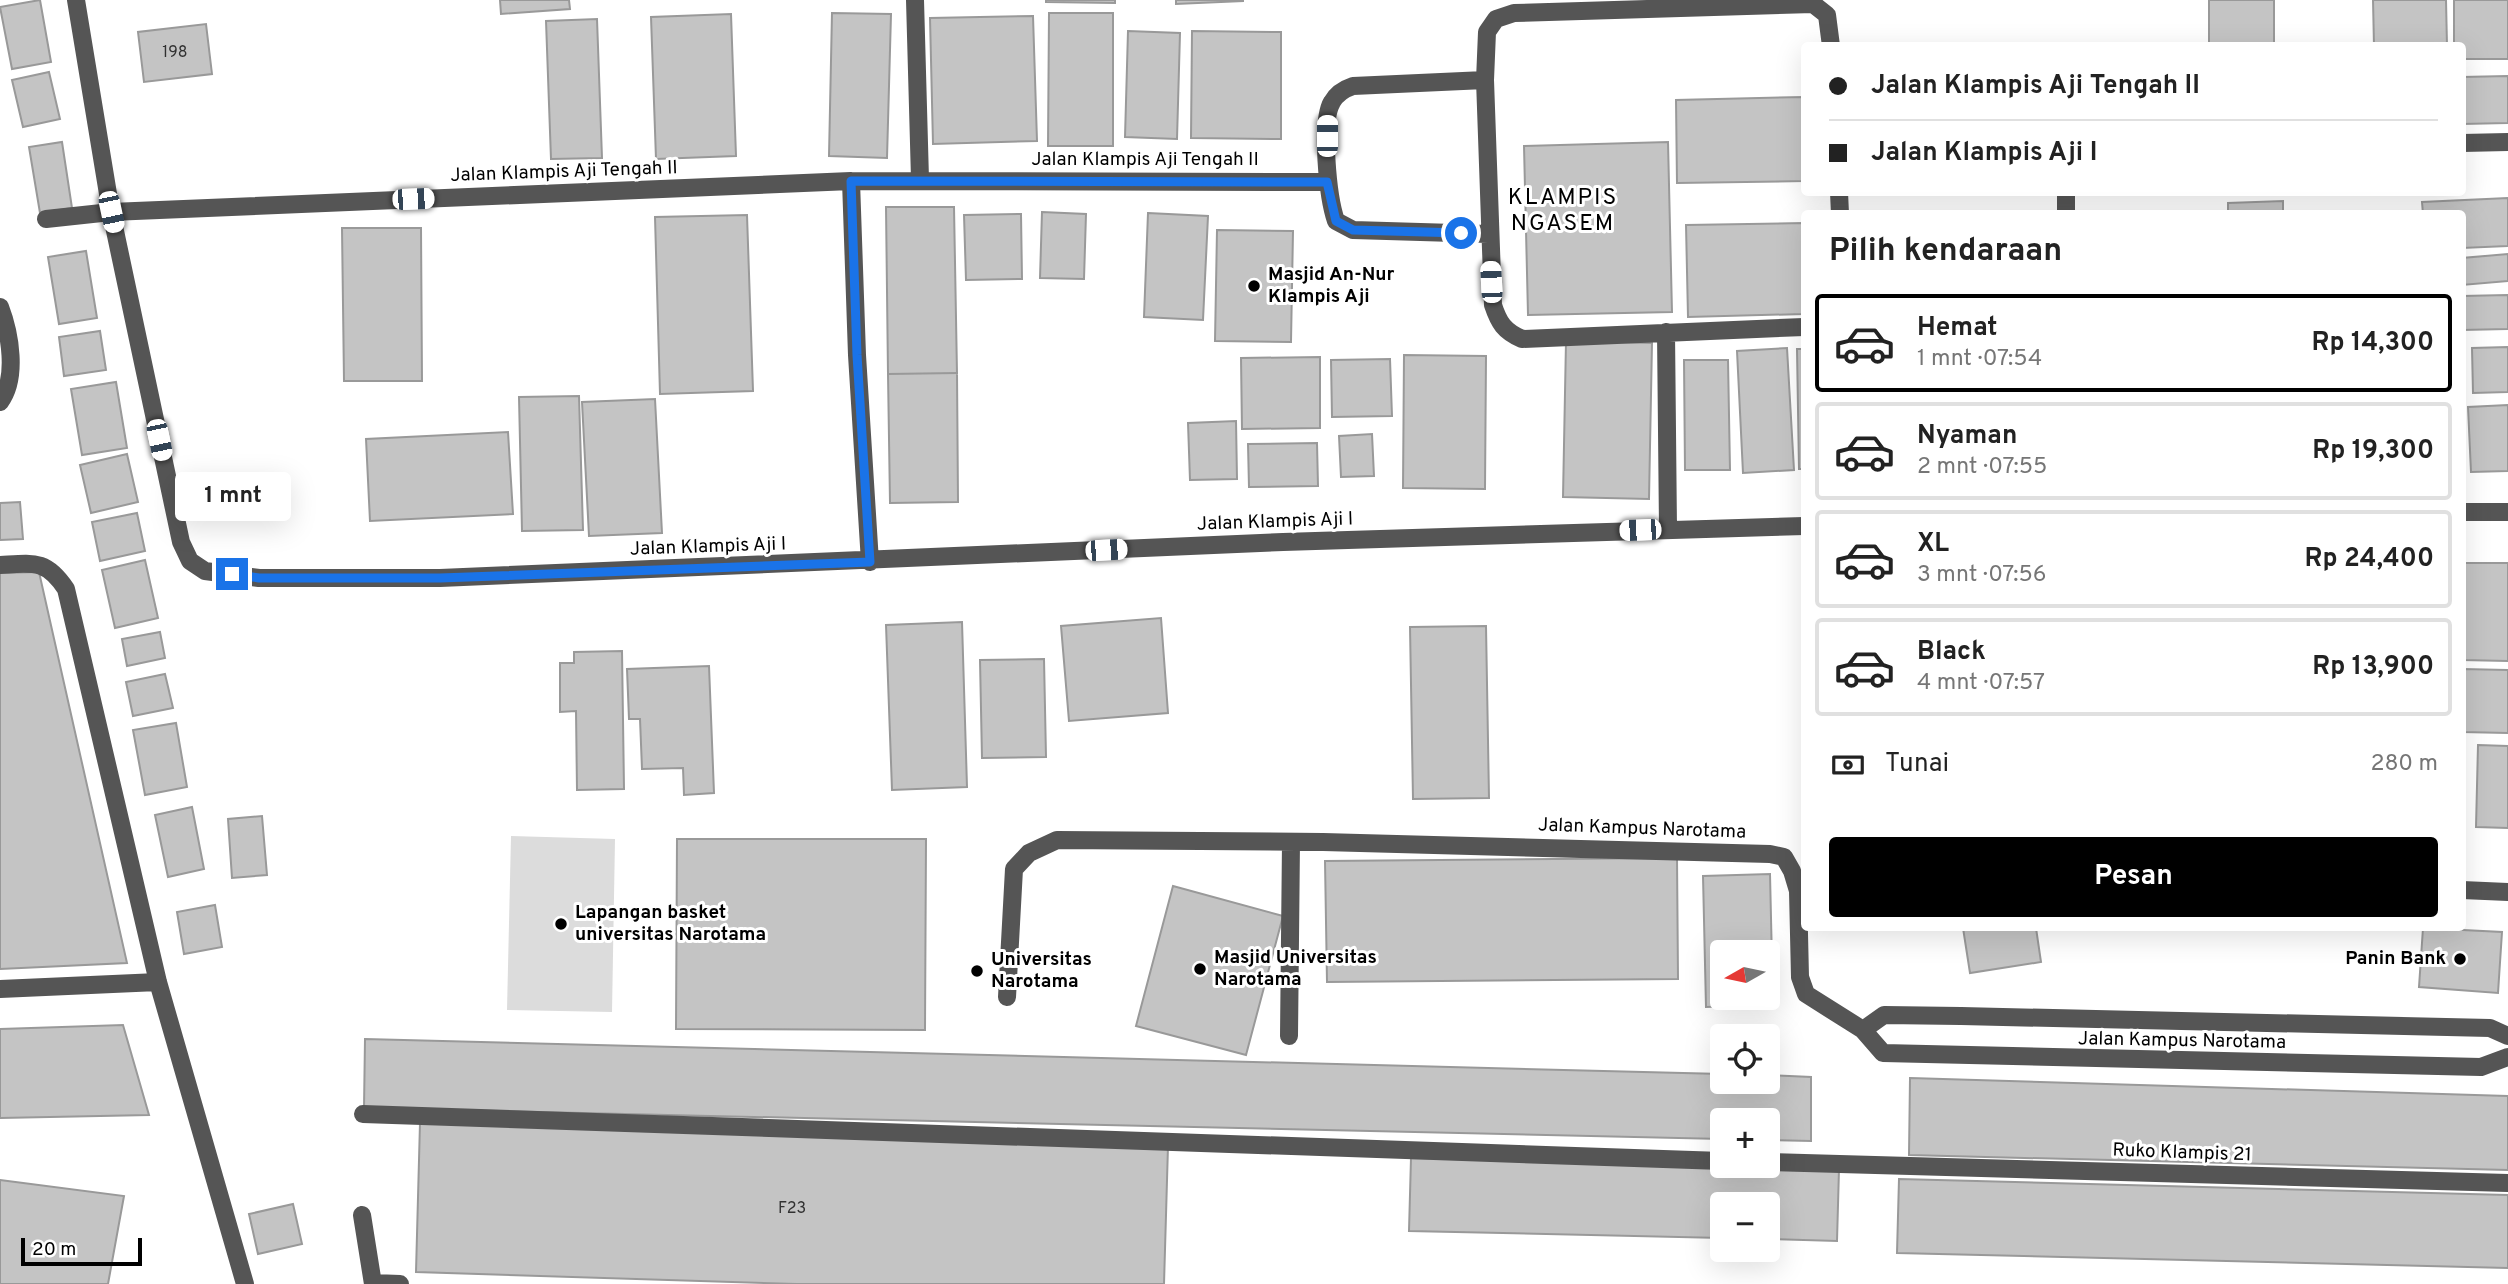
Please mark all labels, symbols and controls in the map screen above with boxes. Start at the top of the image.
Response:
house number: 198 [162,43,188,63]
text: Jalan Klampis Aji Tengah II [1871,70,2200,103]
car [1317,115,1338,157]
text: Jalan Klampis Aji I [1871,137,2097,170]
street label: Jalan Klampis Aji Tengah II [1031,148,1259,172]
street label: Jalan Klampis Aji Tengah II [450,156,678,188]
district label: KLAMPIS NGASEM [1508,184,1618,239]
car [392,188,435,210]
car [97,189,126,235]
route start [1445,217,1477,249]
text: Pilih kendaraan [1829,232,2062,272]
car [1480,260,1503,304]
place label: Masjid An-Nur Klampis Aji [1268,263,1395,309]
marker: Masjid An-Nur Klampis Aji [1246,278,1262,294]
icon: car [1833,312,1896,375]
text: Hemat [1917,312,1997,345]
text: Rp 14,300 [2312,327,2434,360]
text: 1 mnt · 07:54 [1917,345,2042,374]
car [145,417,174,463]
icon: car [1833,420,1896,483]
text: Nyaman [1917,420,2017,453]
text: Rp 19,300 [2312,435,2434,468]
text: 2 mnt · 07:55 [1917,453,2047,482]
callout: 1 mnt [174,472,290,522]
text: 1 mnt [204,482,262,511]
street label: Jalan Klampis Aji I [1196,507,1354,537]
car [1619,519,1662,541]
icon: car [1833,528,1896,591]
text: XL [1917,528,1949,561]
street label: Jalan Klampis Aji I [629,532,787,562]
car [1085,538,1128,562]
text: Rp 24,400 [2305,543,2434,576]
route end [216,558,248,590]
text: 3 mnt · 07:56 [1917,561,2047,590]
icon: car [1833,636,1896,699]
text: Black [1917,636,1986,669]
text: Rp 13,900 [2312,651,2434,684]
text: 4 mnt · 07:57 [1917,669,2045,698]
icon: cash [1829,746,1867,784]
text: Tunai [1885,748,1949,781]
text: 280 m [2370,750,2438,779]
street label: Jalan Kampus Narotama [1538,813,1746,845]
button: Pesan [1829,837,2438,917]
place label: Lapangan basket universitas Narotama [575,901,766,947]
marker: Lapangan basket universitas Narotama [553,916,569,932]
north arrow [1710,940,1780,1010]
map controls [1710,940,1780,1262]
place label: Masjid Universitas Narotama [1214,946,1377,992]
place label: Panin Bank [2345,947,2446,971]
place label: Universitas Narotama [991,948,1092,994]
marker: Panin Bank [2452,951,2468,967]
marker: Masjid Universitas Narotama [1192,961,1208,977]
marker: Universitas Narotama [969,963,985,979]
button: locate [1710,1024,1780,1094]
street label: Jalan Kampus Narotama [2078,1027,2286,1055]
button: + [1710,1108,1780,1178]
street label: Ruko Klampis 21 [2112,1139,2252,1167]
button: − [1710,1192,1780,1262]
house number: F23 [778,1199,806,1219]
scale bar [21,1235,142,1267]
text: 20 m [32,1238,76,1262]

